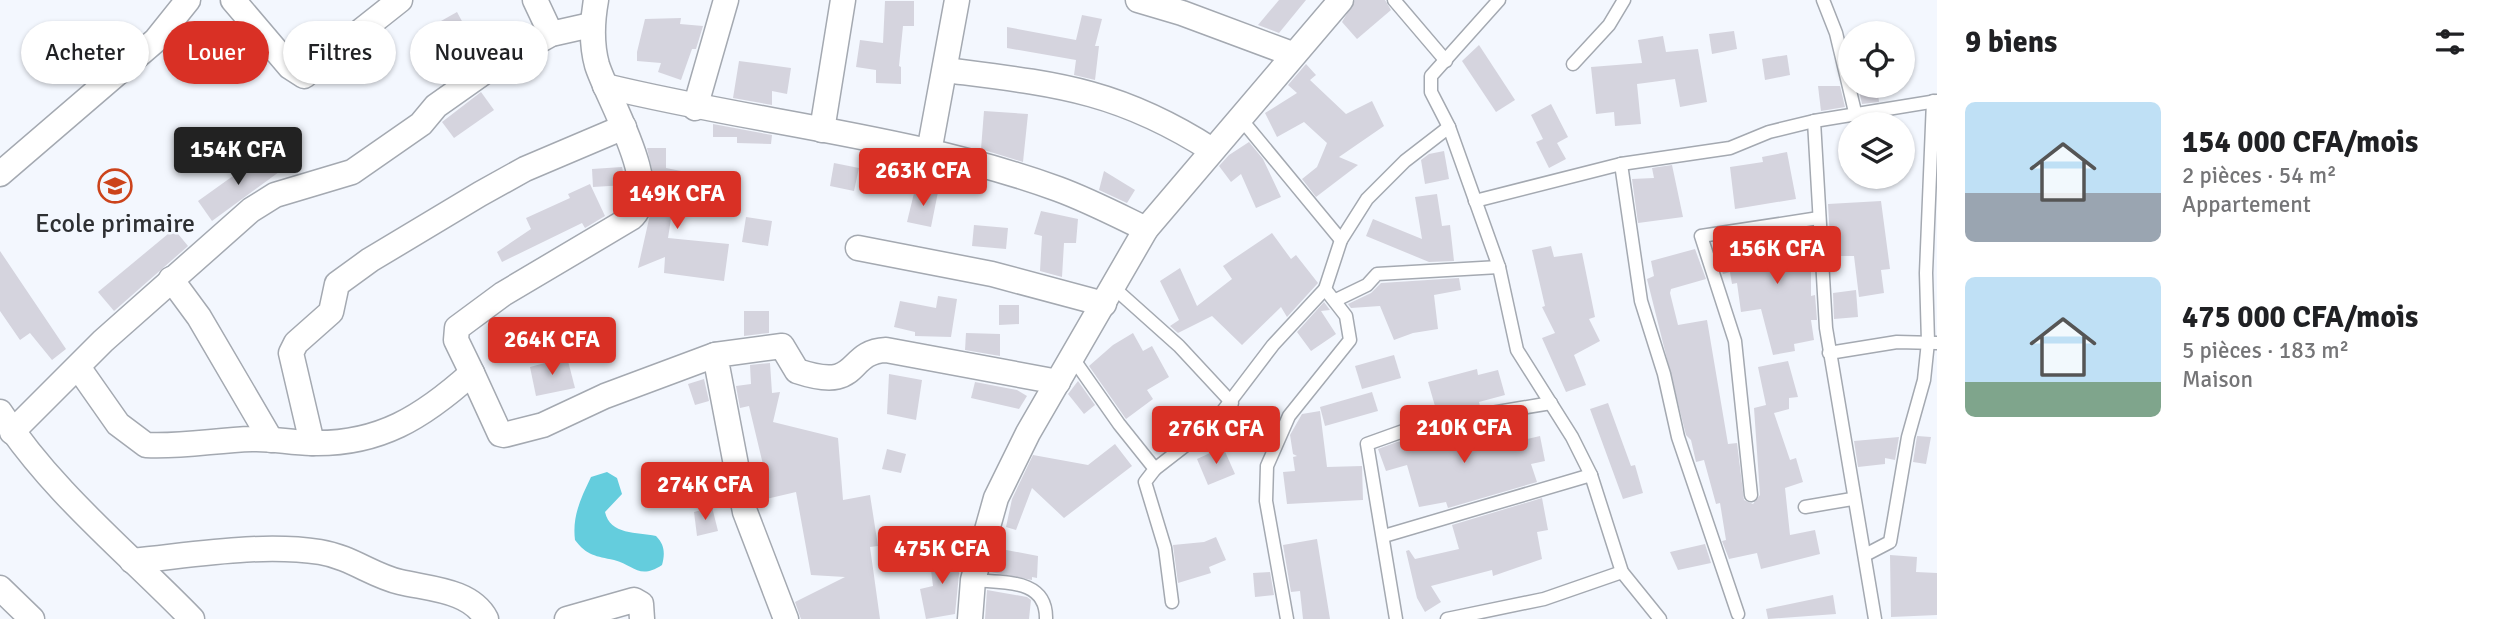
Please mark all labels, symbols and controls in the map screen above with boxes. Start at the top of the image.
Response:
chip: Acheter [21,21,149,84]
chip: Louer [163,21,269,84]
chip: Filtres [283,21,396,84]
chip: Nouveau [410,21,548,84]
map controls [1838,21,1915,189]
button: locate [1838,21,1915,98]
icon: filters [2431,23,2469,61]
text: 9 biens [1965,24,2057,61]
button: layers [1838,112,1915,189]
text: 154 000 CFA/mois [2182,124,2418,161]
pin: 154K CFA [166,128,310,187]
icon: home [2021,130,2105,214]
text: 154K CFA [190,135,286,164]
pin: 263K CFA [851,148,995,208]
text: 263K CFA [875,156,971,185]
text: 2 pièces · 54 m² [2182,161,2337,190]
school or university icon: Ecole primaire [96,167,134,205]
pin: 149K CFA [605,172,749,231]
text: 149K CFA [629,179,725,208]
text: Appartement [2182,190,2311,219]
place label: Ecole primaire [35,208,195,240]
pin: 156K CFA [1705,226,1849,286]
text: 156K CFA [1729,234,1825,263]
text: 475 000 CFA/mois [2182,299,2418,336]
icon: home [2021,305,2105,389]
pin: 264K CFA [480,318,624,377]
text: 264K CFA [504,325,600,354]
text: 5 pièces · 183 m² [2182,336,2349,365]
text: Maison [2182,365,2253,394]
pin: 276K CFA [1144,406,1288,466]
pin: 210K CFA [1392,406,1536,465]
text: 210K CFA [1416,413,1512,442]
text: 276K CFA [1168,414,1264,443]
pin: 274K CFA [633,462,777,522]
text: 274K CFA [657,470,753,499]
pin: 475K CFA [870,526,1014,586]
text: 475K CFA [894,534,990,563]

